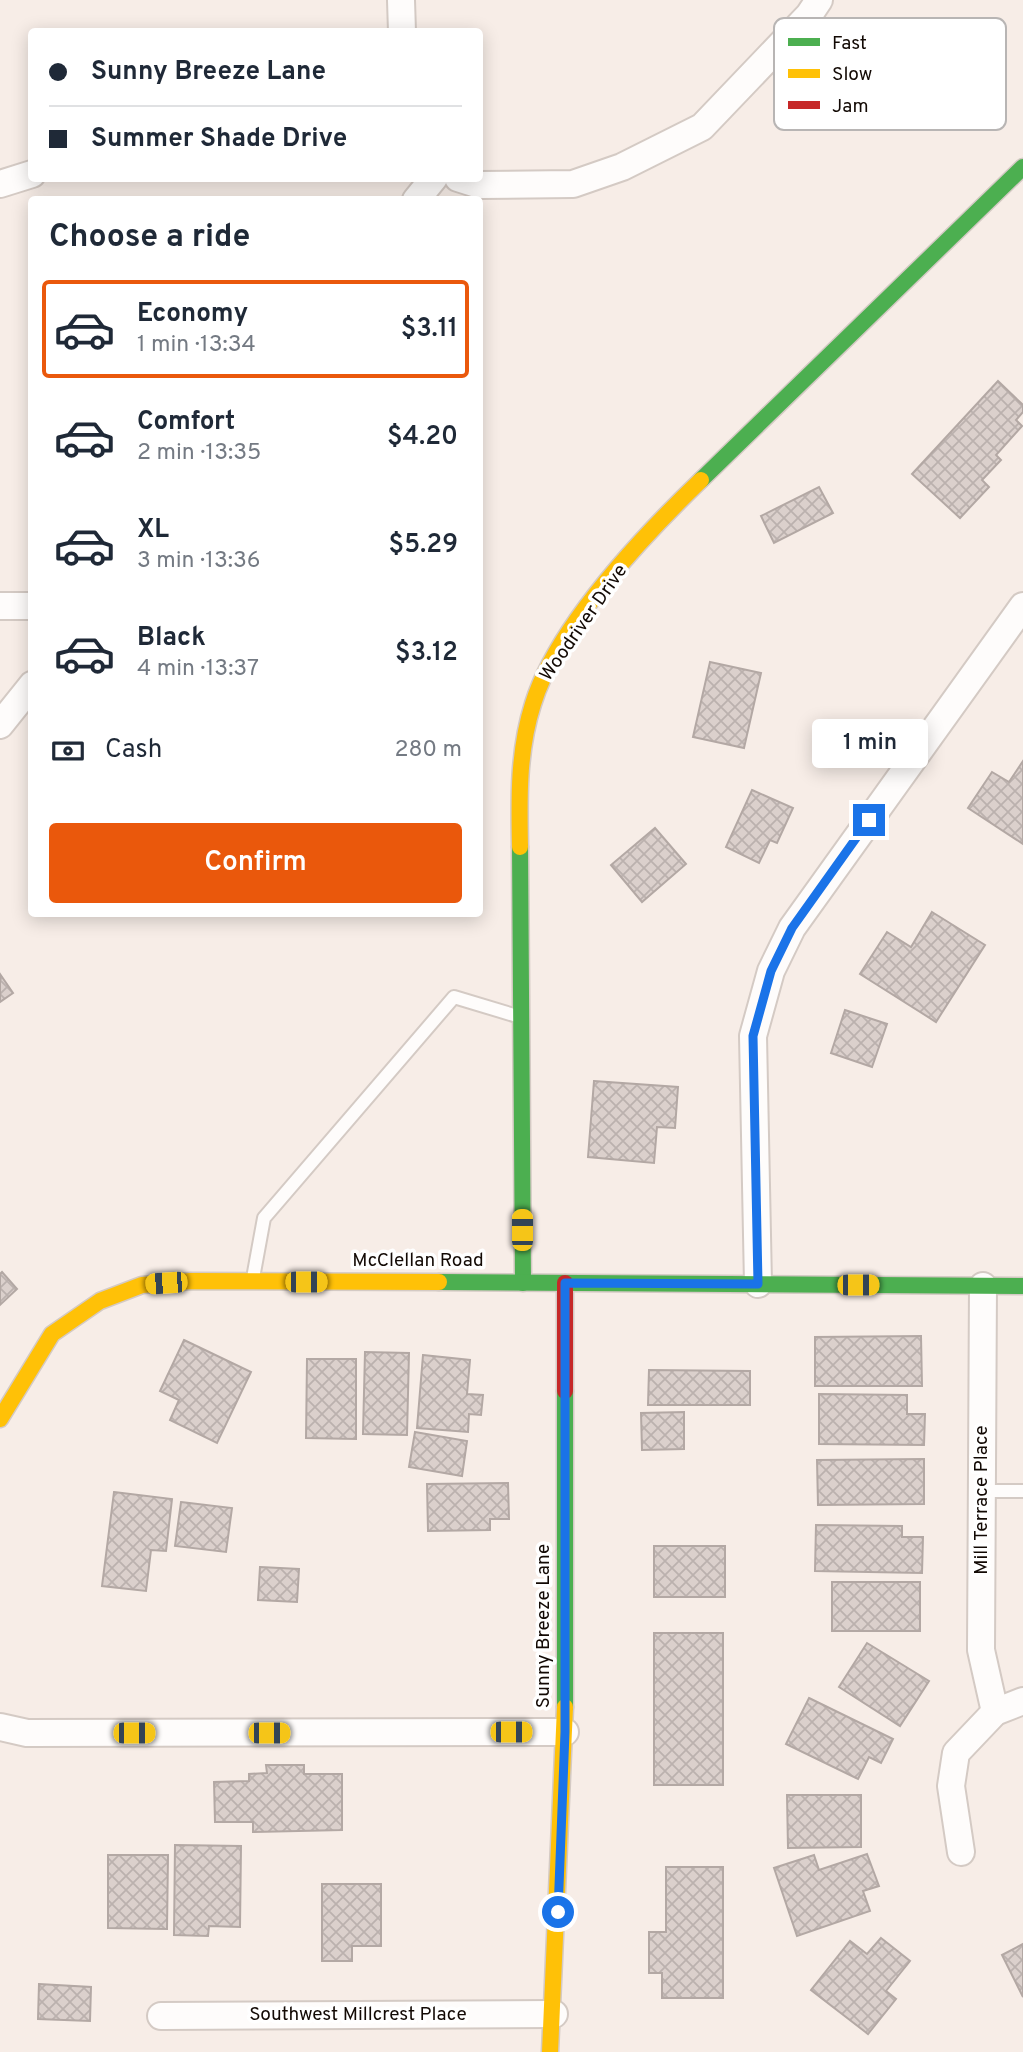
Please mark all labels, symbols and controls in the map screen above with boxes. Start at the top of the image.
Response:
legend [774,18,1006,130]
text: Fast [832,32,867,56]
text: Sunny Breeze Lane [91,56,326,89]
text: Slow [832,63,872,87]
text: Jam [832,95,869,119]
text: Summer Shade Drive [91,123,347,156]
text: Choose a ride [49,218,250,258]
icon: car [53,298,116,361]
text: Economy [137,298,248,331]
text: $3.11 [401,313,458,346]
text: 1 min · 13:34 [137,331,256,360]
icon: car [53,406,116,469]
text: Comfort [137,406,235,439]
text: $4.20 [387,421,458,454]
text: 2 min · 13:35 [137,439,261,468]
icon: car [53,514,116,577]
text: XL [137,514,169,547]
text: $5.29 [389,529,458,562]
text: 3 min · 13:36 [137,547,261,576]
street label: Woodriver Drive [535,560,633,686]
icon: car [53,622,116,685]
text: Black [137,622,206,655]
text: $3.12 [395,637,458,670]
text: 4 min · 13:37 [137,655,259,684]
callout: 1 min [811,718,927,768]
text: 1 min [843,729,897,758]
icon: cash [49,732,87,770]
text: Cash [105,734,162,767]
text: 280 m [394,736,462,765]
route end [853,804,885,836]
button: Confirm [49,823,462,903]
car [512,1209,533,1251]
street label: McClellan Road [352,1249,484,1273]
car [145,1271,188,1295]
car [286,1272,328,1293]
car [838,1275,880,1296]
street label: Mill Terrace Place [970,1425,994,1575]
street label: Sunny Breeze Lane [532,1544,556,1708]
car [491,1722,533,1743]
car [114,1723,156,1744]
car [249,1723,291,1744]
route start [542,1896,574,1928]
street label: Southwest Millcrest Place [249,2003,467,2027]

